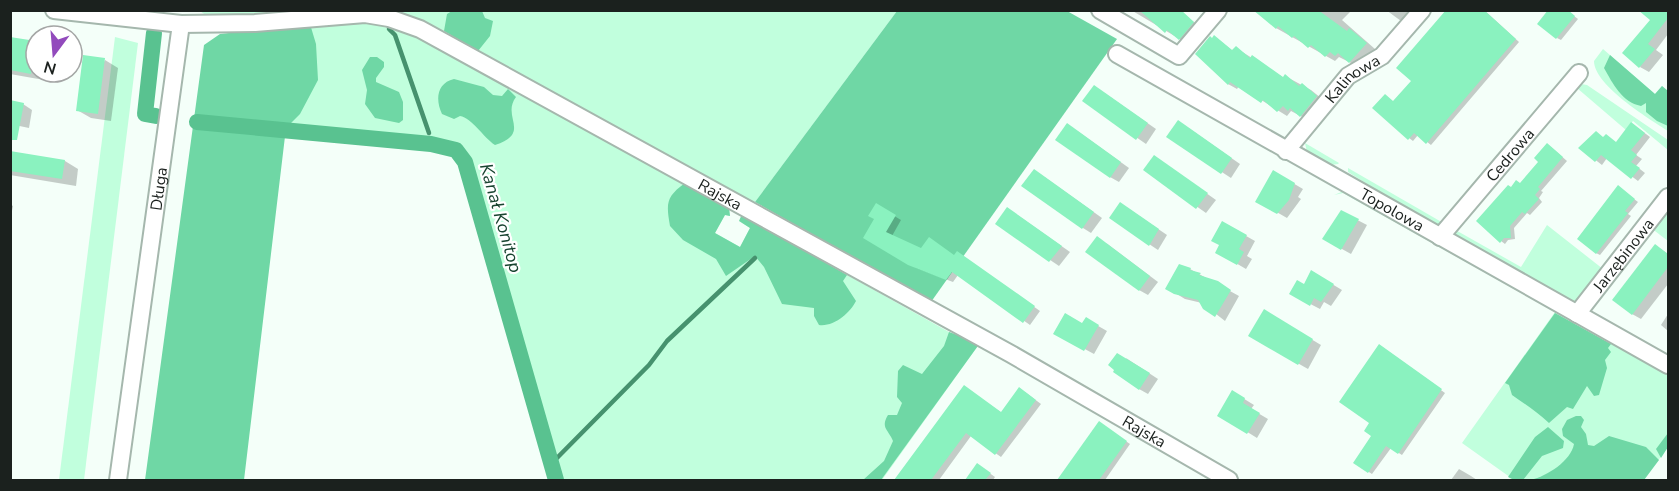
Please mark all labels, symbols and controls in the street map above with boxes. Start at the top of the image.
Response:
north arrow [24,24,84,84]
street label: Kalinowa [1320,50,1384,108]
text: N [41,55,59,80]
street label: Cedrowa [1481,124,1540,187]
water label: Kanał Konitop [474,161,528,275]
street label: Długa [145,166,173,212]
street label: Rajska [694,174,746,216]
street label: Topolowa [1355,183,1428,237]
street label: Jarzębinowa [1588,214,1660,298]
street label: Rajska [1118,411,1170,453]

